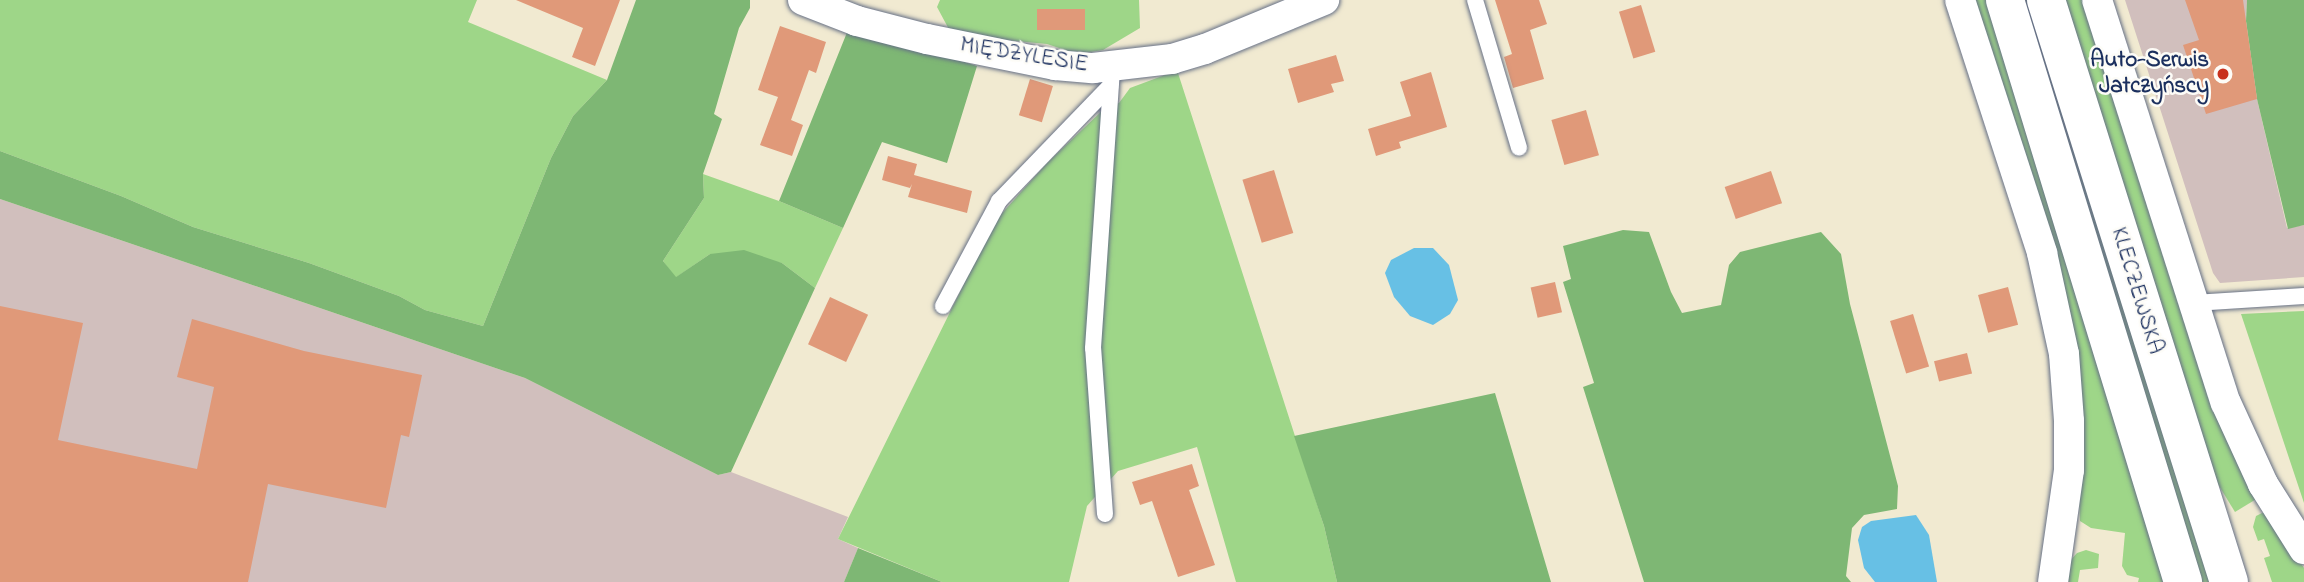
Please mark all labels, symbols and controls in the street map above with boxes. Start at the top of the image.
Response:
street label: MIĘDZYLESIE [958,32,1090,80]
place label: Auto-Serwis Jatczyńscy [2090,47,2209,101]
marker: Auto-Serwis Jatczyńscy [2215,66,2231,82]
street label: KLECZEWSKA [2104,224,2168,358]

